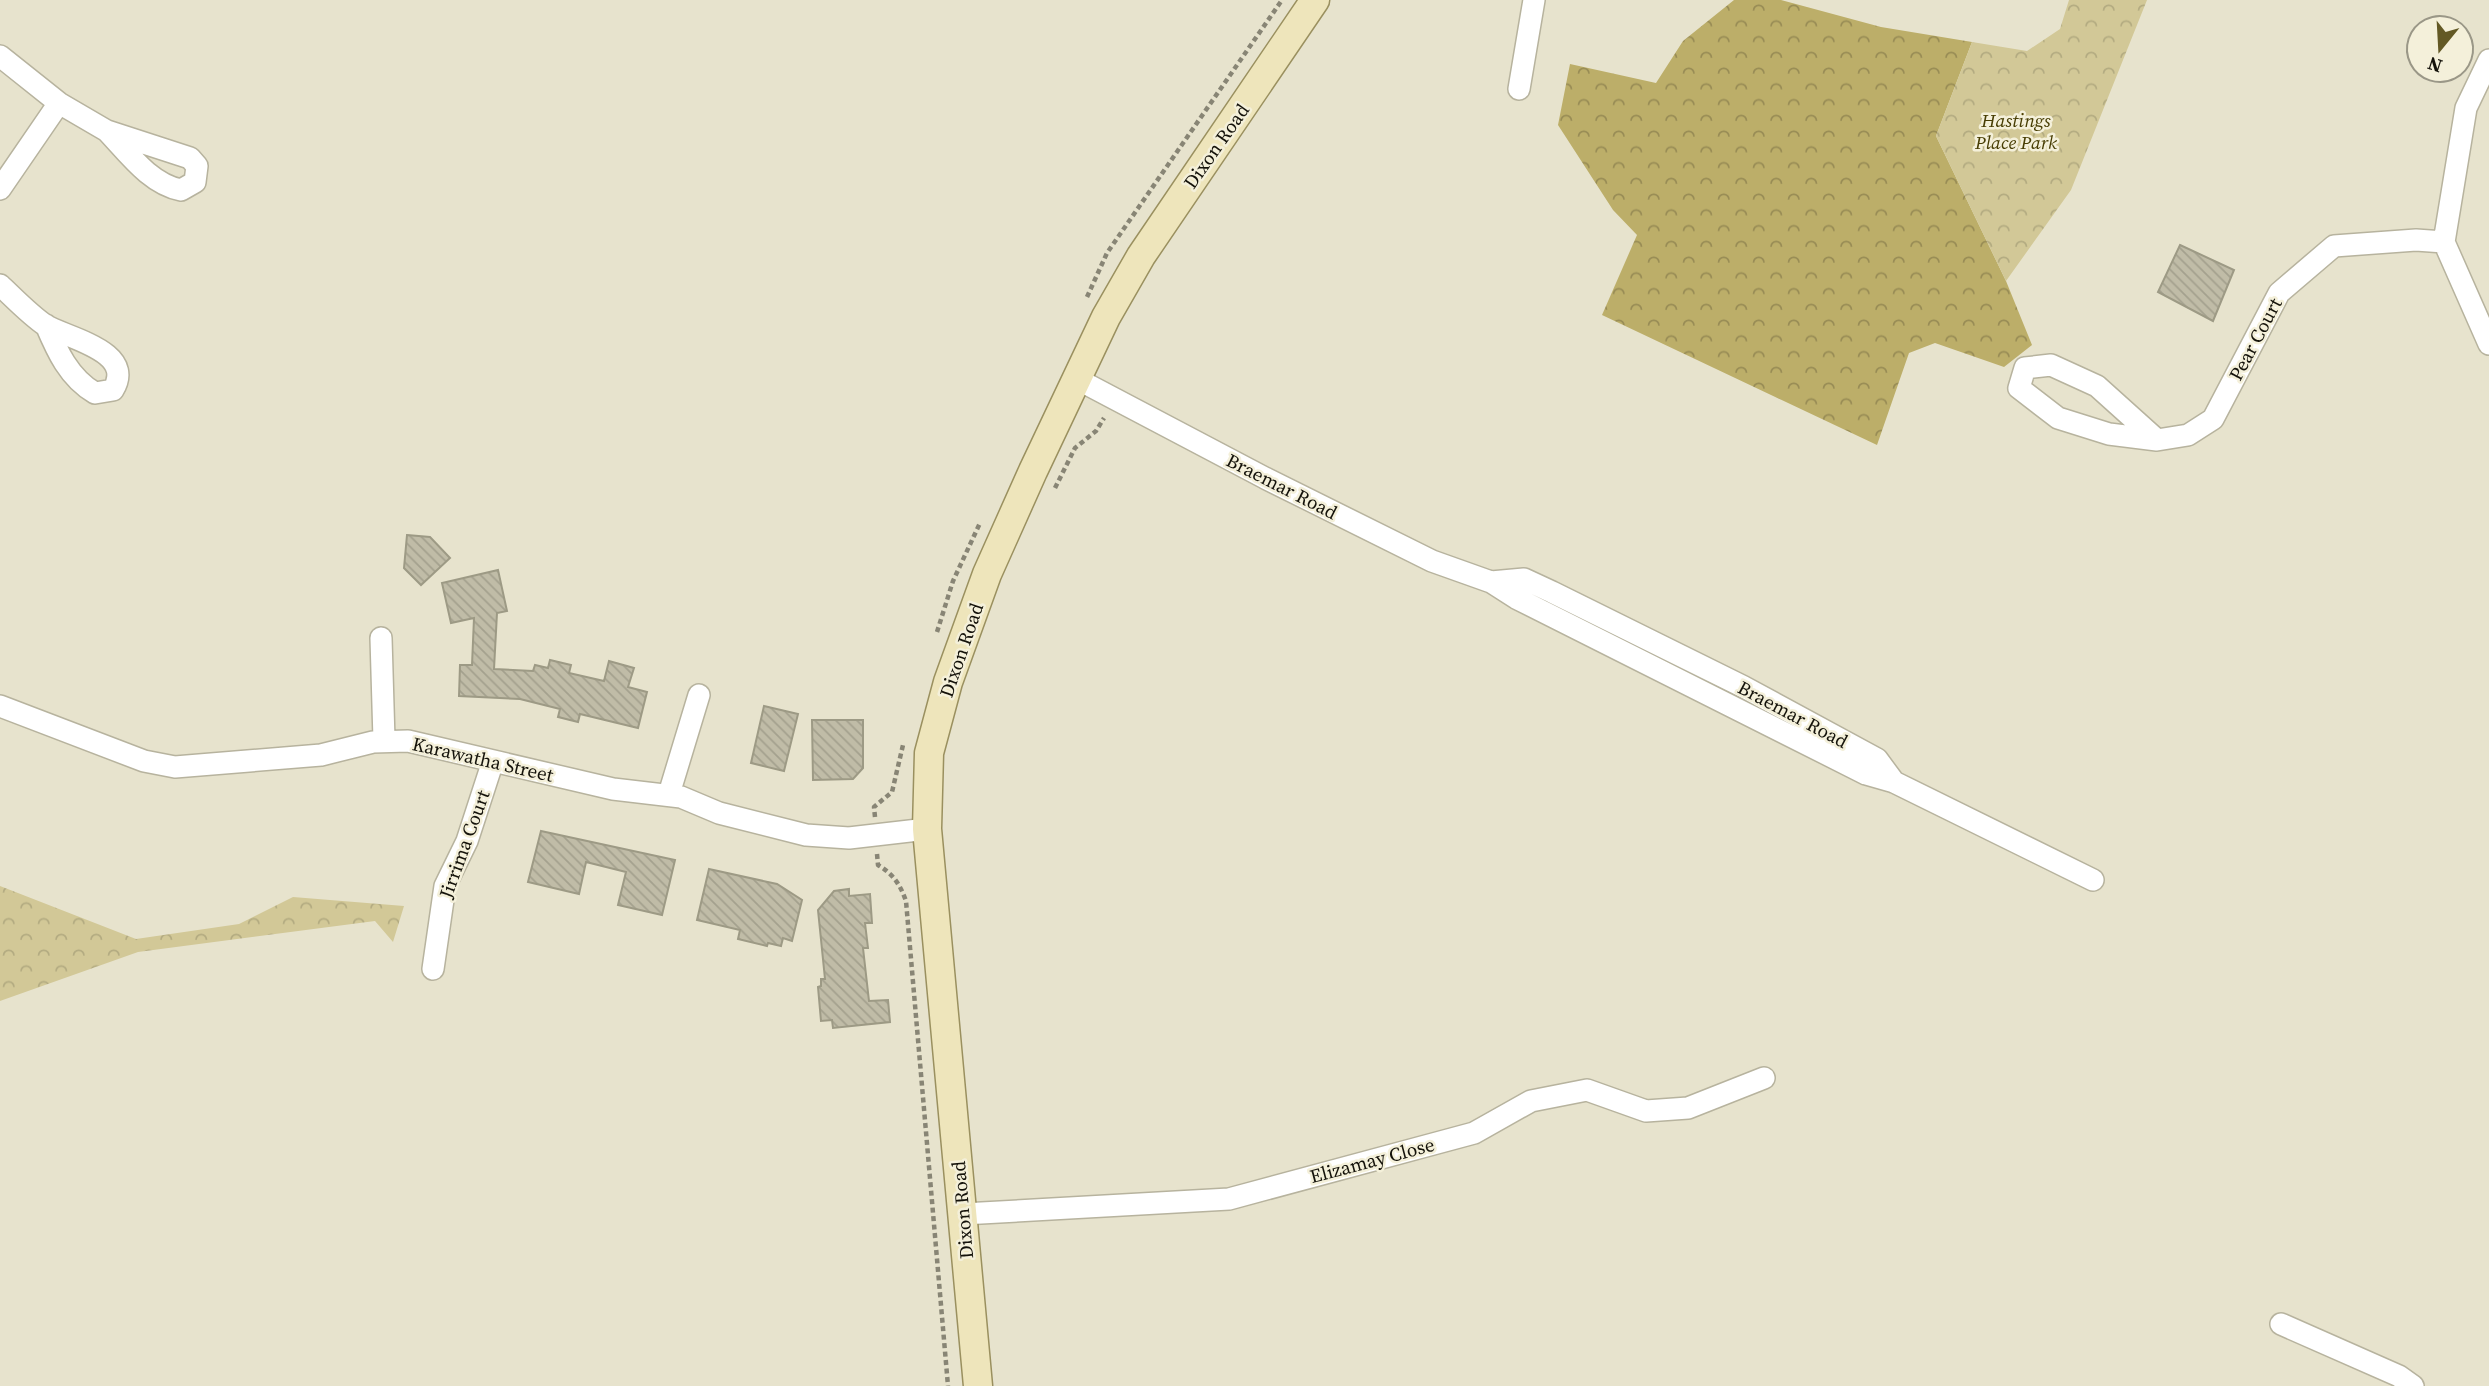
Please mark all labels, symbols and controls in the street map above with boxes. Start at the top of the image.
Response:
north arrow [2405,14,2475,84]
text: N [2424,51,2445,80]
street label: Dixon Road [1177,98,1255,194]
park label: Hastings Place Park [1974,107,2057,155]
street label: Pear Court [2222,292,2288,385]
street label: Braemar Road [1222,447,1342,525]
street label: Dixon Road [933,599,989,701]
street label: Braemar Road [1733,674,1853,754]
street label: Karawatha Street [410,730,557,788]
street label: Jirrima Court [432,785,496,903]
street label: Elizamay Close [1307,1131,1437,1189]
street label: Dixon Road [945,1160,979,1260]

